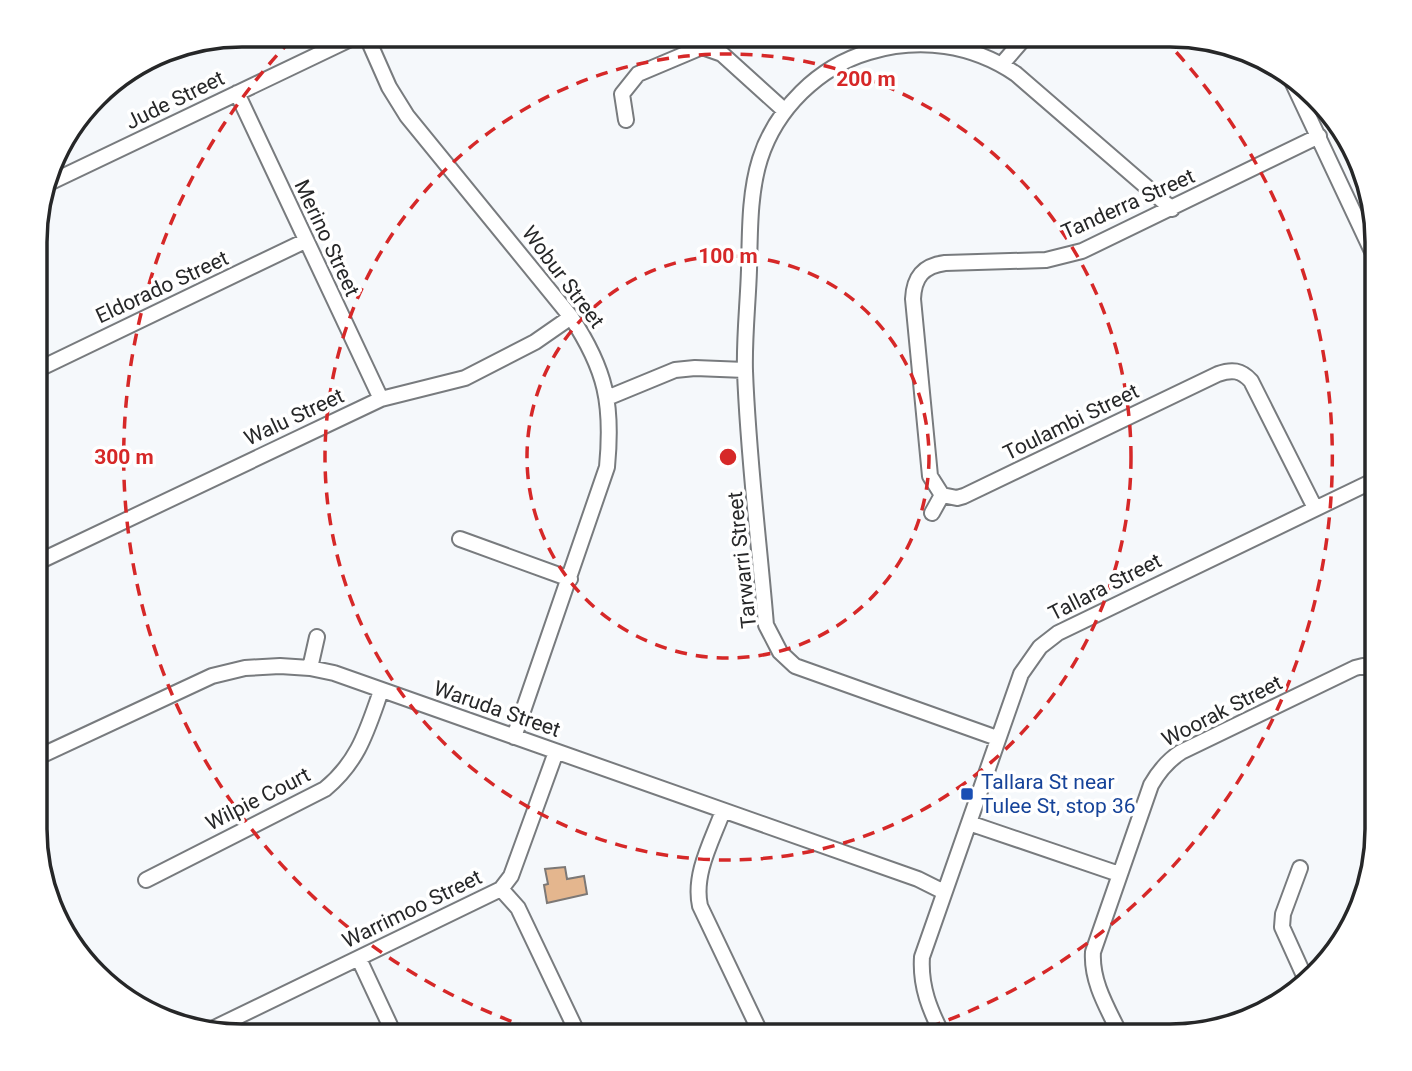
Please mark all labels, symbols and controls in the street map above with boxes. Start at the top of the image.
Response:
street label: Jude Street [122,66,228,134]
text: 200 m [836,67,896,91]
street label: Tanderra Street [1058,164,1198,244]
street label: Merino Street [290,176,365,300]
street label: Wobur Street [517,221,609,333]
text: 100 m [698,244,758,268]
street label: Eldorado Street [92,246,232,328]
street label: Toulambi Street [999,379,1143,465]
street label: Walu Street [240,383,348,450]
text: 300 m [94,445,154,469]
centre of rings [716,445,740,469]
street label: Tarwarri Street [723,490,761,630]
street label: Tallara Street [1045,548,1165,626]
street label: Woorak Street [1158,670,1286,752]
street label: Waruda Street [431,676,564,742]
street label: Wilpie Court [202,762,314,836]
place label: Tallara St near Tulee St, stop 36 [981,770,1136,818]
marker: Tallara St near Tulee St, stop 36 [959,786,975,802]
street label: Warrimoo Street [338,865,486,953]

